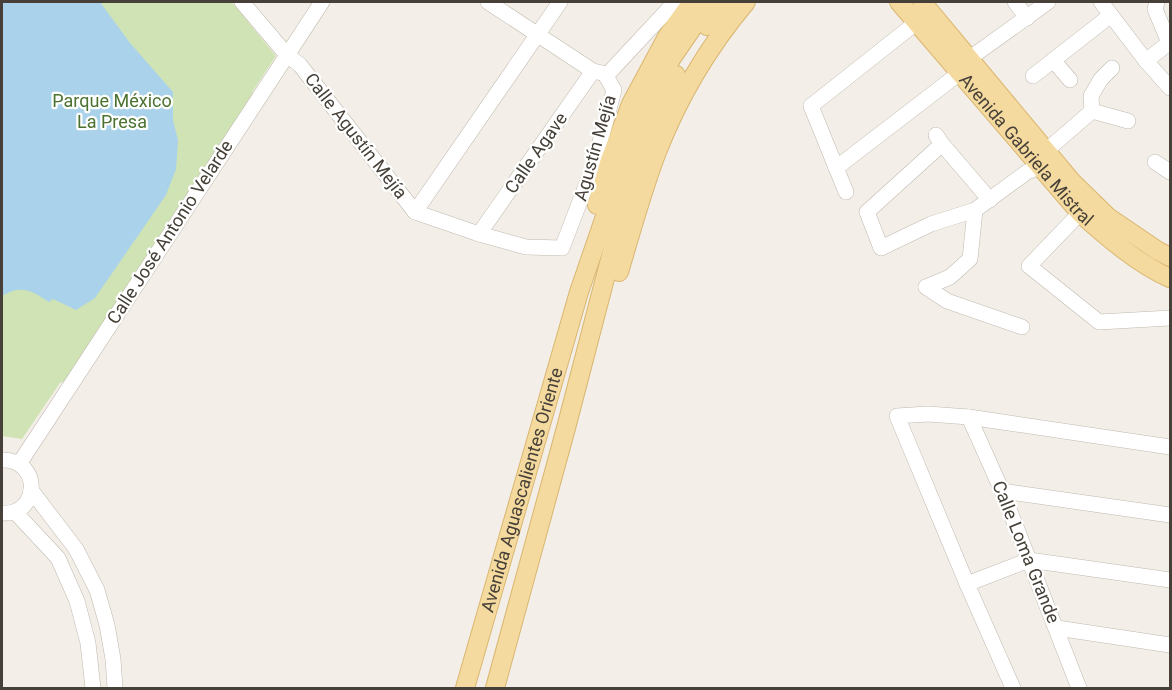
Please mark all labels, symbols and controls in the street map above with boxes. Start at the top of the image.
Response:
street label: Calle Agustín Mejía [301,69,412,203]
street label: Avenida Gabriela Mistral [955,69,1098,230]
park label: Parque México La Presa [52,90,172,132]
street label: Agustín Mejía [569,92,620,203]
street label: Calle Agave [500,108,571,197]
street label: Calle José Antonio Velarde [102,136,237,328]
street label: Avenida Aguascalientes Oriente [476,365,567,615]
street label: Calle Loma Grande [988,478,1065,626]

